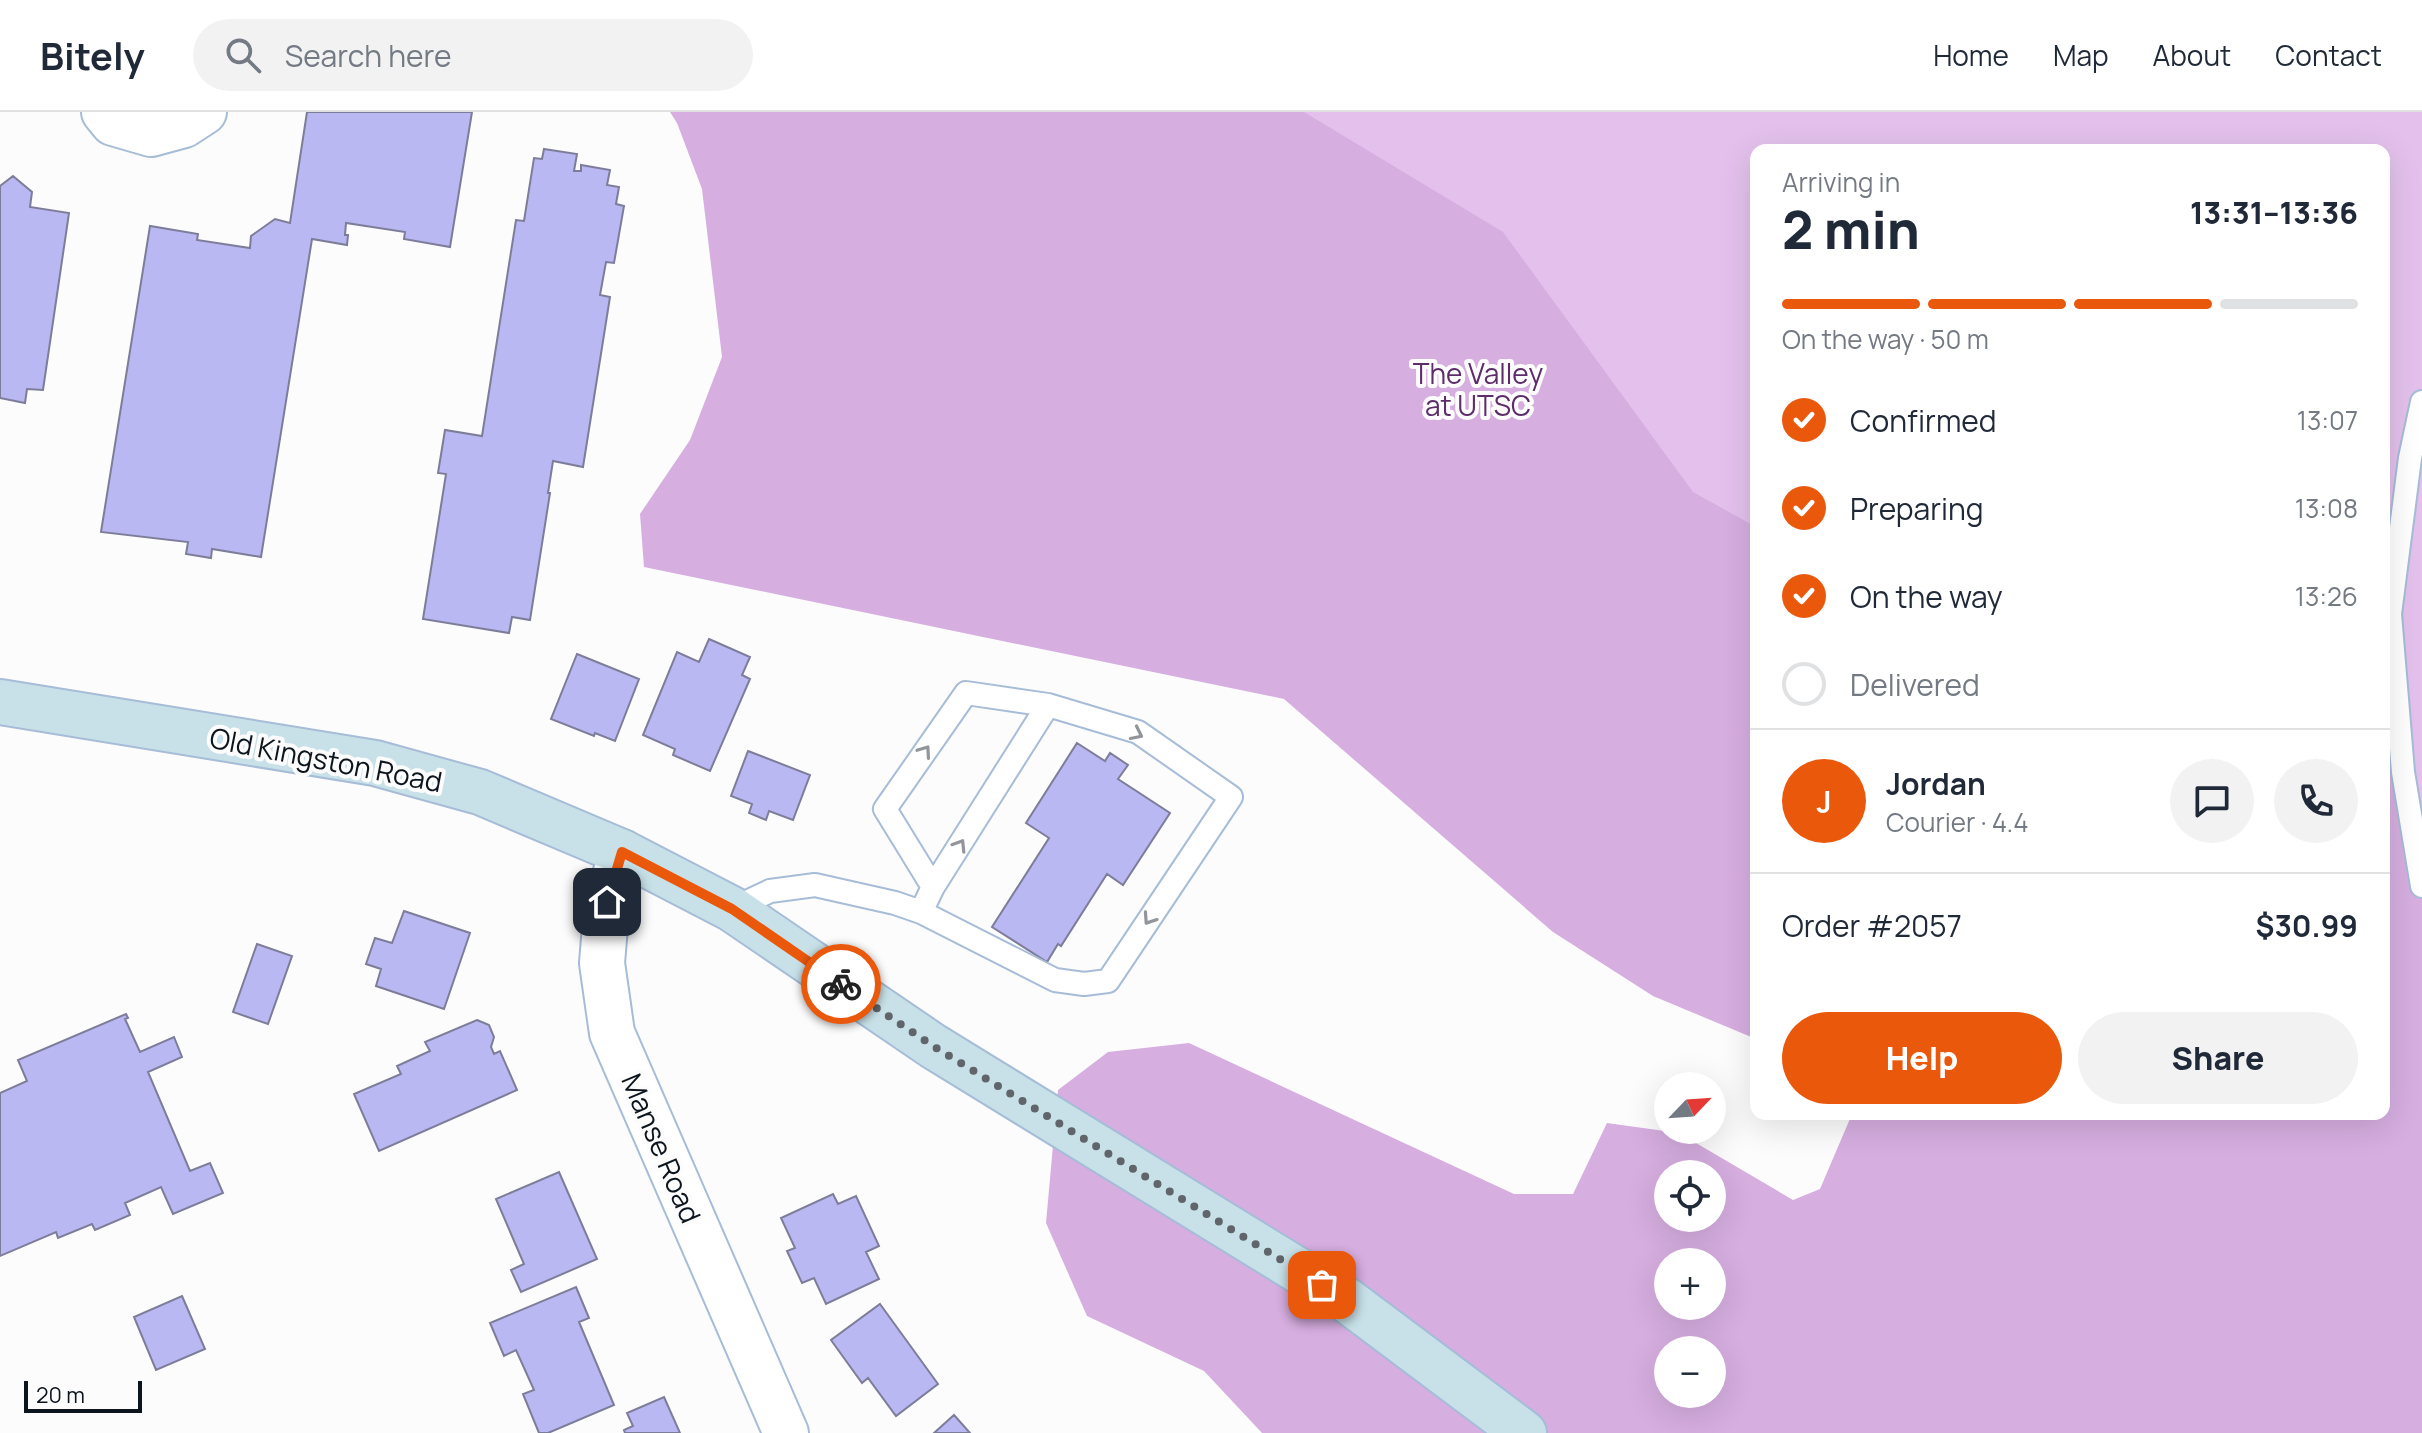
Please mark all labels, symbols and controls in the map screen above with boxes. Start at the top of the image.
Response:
search box [193,19,753,91]
text: Bitely [40,29,145,81]
icon: search [221,33,265,77]
text: Search here [285,35,452,76]
text: Home [1933,36,2009,74]
text: Map [2053,36,2109,74]
text: About [2153,36,2231,74]
text: Contact [2275,36,2382,74]
text: Arriving in [1782,164,1900,200]
text: 13:31–13:36 [2190,192,2358,233]
text: 2 min [1782,194,1920,265]
text: On the way · 50 m [1782,321,1989,357]
park label: The Valley at UTSC [1413,354,1543,424]
icon: check [1782,398,1826,442]
text: Confirmed [1850,400,1997,441]
text: 13:07 [2297,402,2358,438]
icon: check [1782,486,1826,530]
text: Preparing [1850,488,1984,529]
text: 13:08 [2295,490,2358,526]
icon: check [1782,574,1826,618]
text: On the way [1850,576,2003,617]
text: 13:26 [2295,578,2358,614]
text: Delivered [1850,664,1980,705]
street label: Old Kingston Road [207,718,445,800]
one-way arrow [1129,724,1144,740]
one-way arrow [915,746,930,760]
button: chat [2170,759,2254,843]
button: phone [2274,759,2358,843]
text: Jordan [1886,763,1986,804]
text: J [1816,781,1832,822]
text: Courier · 4.4 [1886,804,2028,840]
one-way arrow [950,839,965,854]
pin [573,868,641,936]
icon: home [585,880,629,924]
text: Order #2057 [1782,905,1962,946]
text: $30.99 [2256,905,2358,946]
one-way arrow [1144,911,1159,925]
courier [801,944,881,1024]
icon: bike [819,962,863,1006]
button: Help [1782,1012,2062,1104]
button: Share [2078,1012,2358,1104]
street label: Manse Road [613,1068,711,1228]
north arrow [1654,1072,1726,1144]
map controls [1654,1072,1726,1408]
button: locate [1654,1160,1726,1232]
button: + [1654,1248,1726,1320]
pin [1288,1251,1356,1319]
icon: bag [1300,1263,1344,1307]
button: − [1654,1336,1726,1408]
scale bar [24,1377,142,1413]
text: 20 m [36,1380,85,1410]

